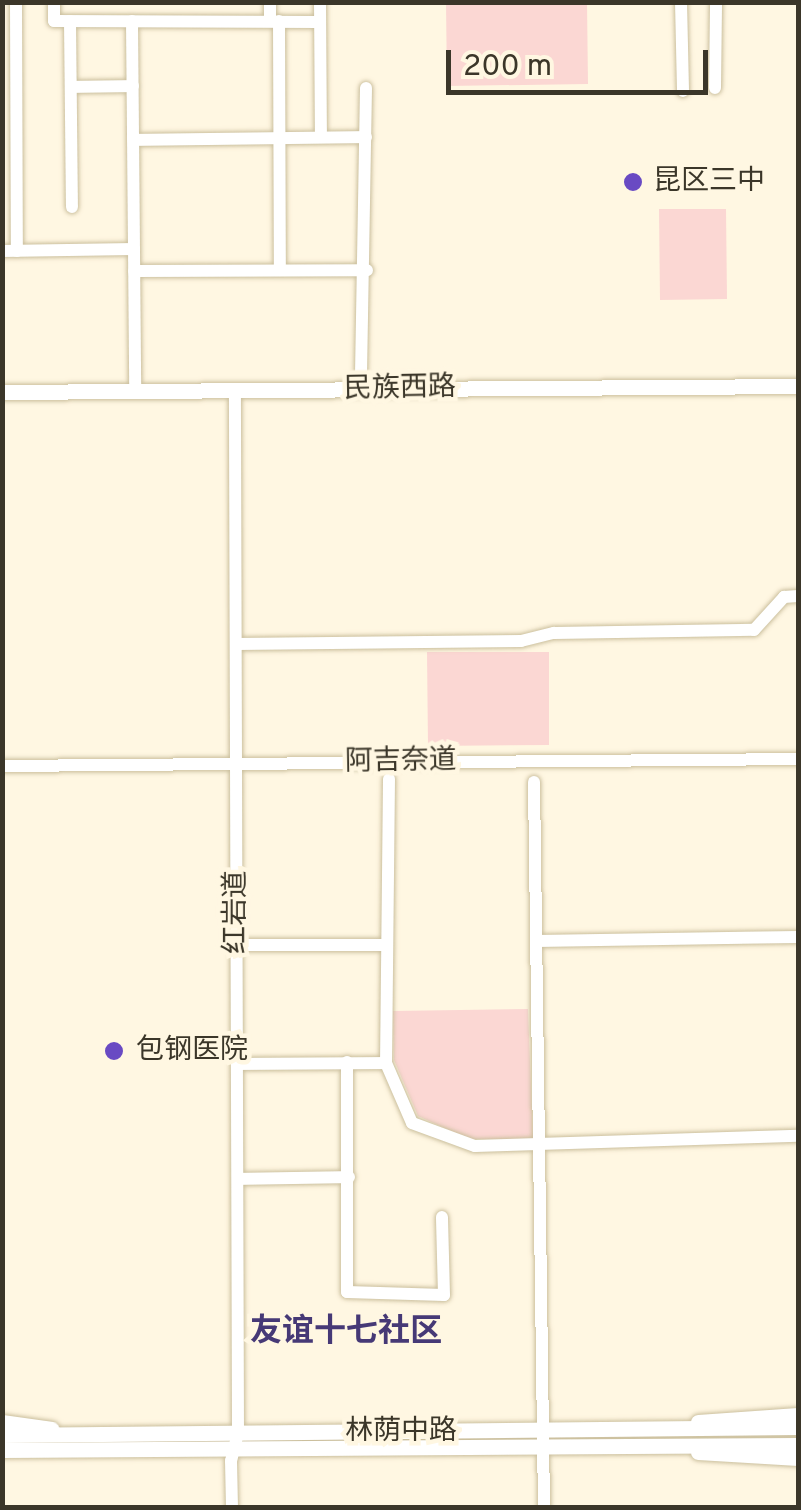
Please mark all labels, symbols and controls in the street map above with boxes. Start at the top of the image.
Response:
scale bar [451,30,714,92]
text: 200 m [463,49,552,86]
place label: 昆区三中 [653,165,765,199]
marker: 昆区三中 [622,171,644,193]
street label: 民族西路 [344,371,456,407]
street label: 阿吉奈道 [345,744,457,780]
street label: 红岩道 [220,870,254,954]
place label: 包钢医院 [136,1034,248,1068]
marker: 包钢医院 [101,1038,127,1064]
district label: 友谊十七社区 [250,1314,442,1352]
street label: 林荫中路 [345,1415,457,1449]

